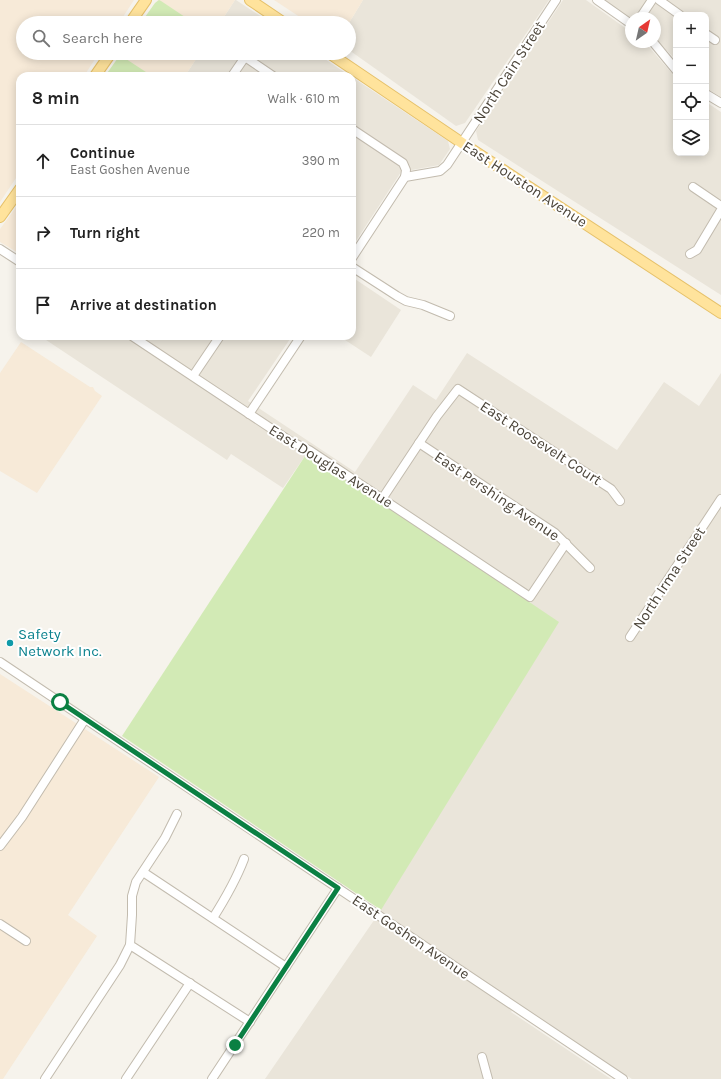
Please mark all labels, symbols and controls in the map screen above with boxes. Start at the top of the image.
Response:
north arrow [625,12,661,48]
map controls [673,12,709,156]
button: + [673,12,709,48]
search box [16,16,356,60]
street label: North Cain Street [469,17,549,126]
icon: search [30,27,52,49]
text: Search here [62,29,143,47]
button: − [673,48,709,84]
button: locate [673,84,709,120]
text: 8 min [32,88,80,108]
text: Walk · 610 m [267,91,340,106]
button: layers [673,120,709,156]
street label: East Houston Avenue [459,137,591,231]
text: Continue [70,144,135,162]
icon: ahead [32,150,54,172]
text: 390 m [302,153,340,168]
text: East Goshen Avenue [70,162,190,177]
icon: right [32,222,54,244]
text: Turn right [70,224,140,242]
text: 220 m [302,225,340,240]
icon: arrive [32,294,54,316]
text: Arrive at destination [70,296,217,314]
street label: East Roosevelt Court [477,397,605,489]
street label: East Douglas Avenue [266,421,396,511]
street label: East Pershing Avenue [431,447,563,545]
street label: North Irma Street [629,523,709,633]
place label: Safety Network Inc. [18,625,102,660]
marker: Safety Network Inc. [5,638,15,648]
route start [51,693,69,711]
street label: East Goshen Avenue [349,891,473,983]
route end [226,1036,244,1054]

